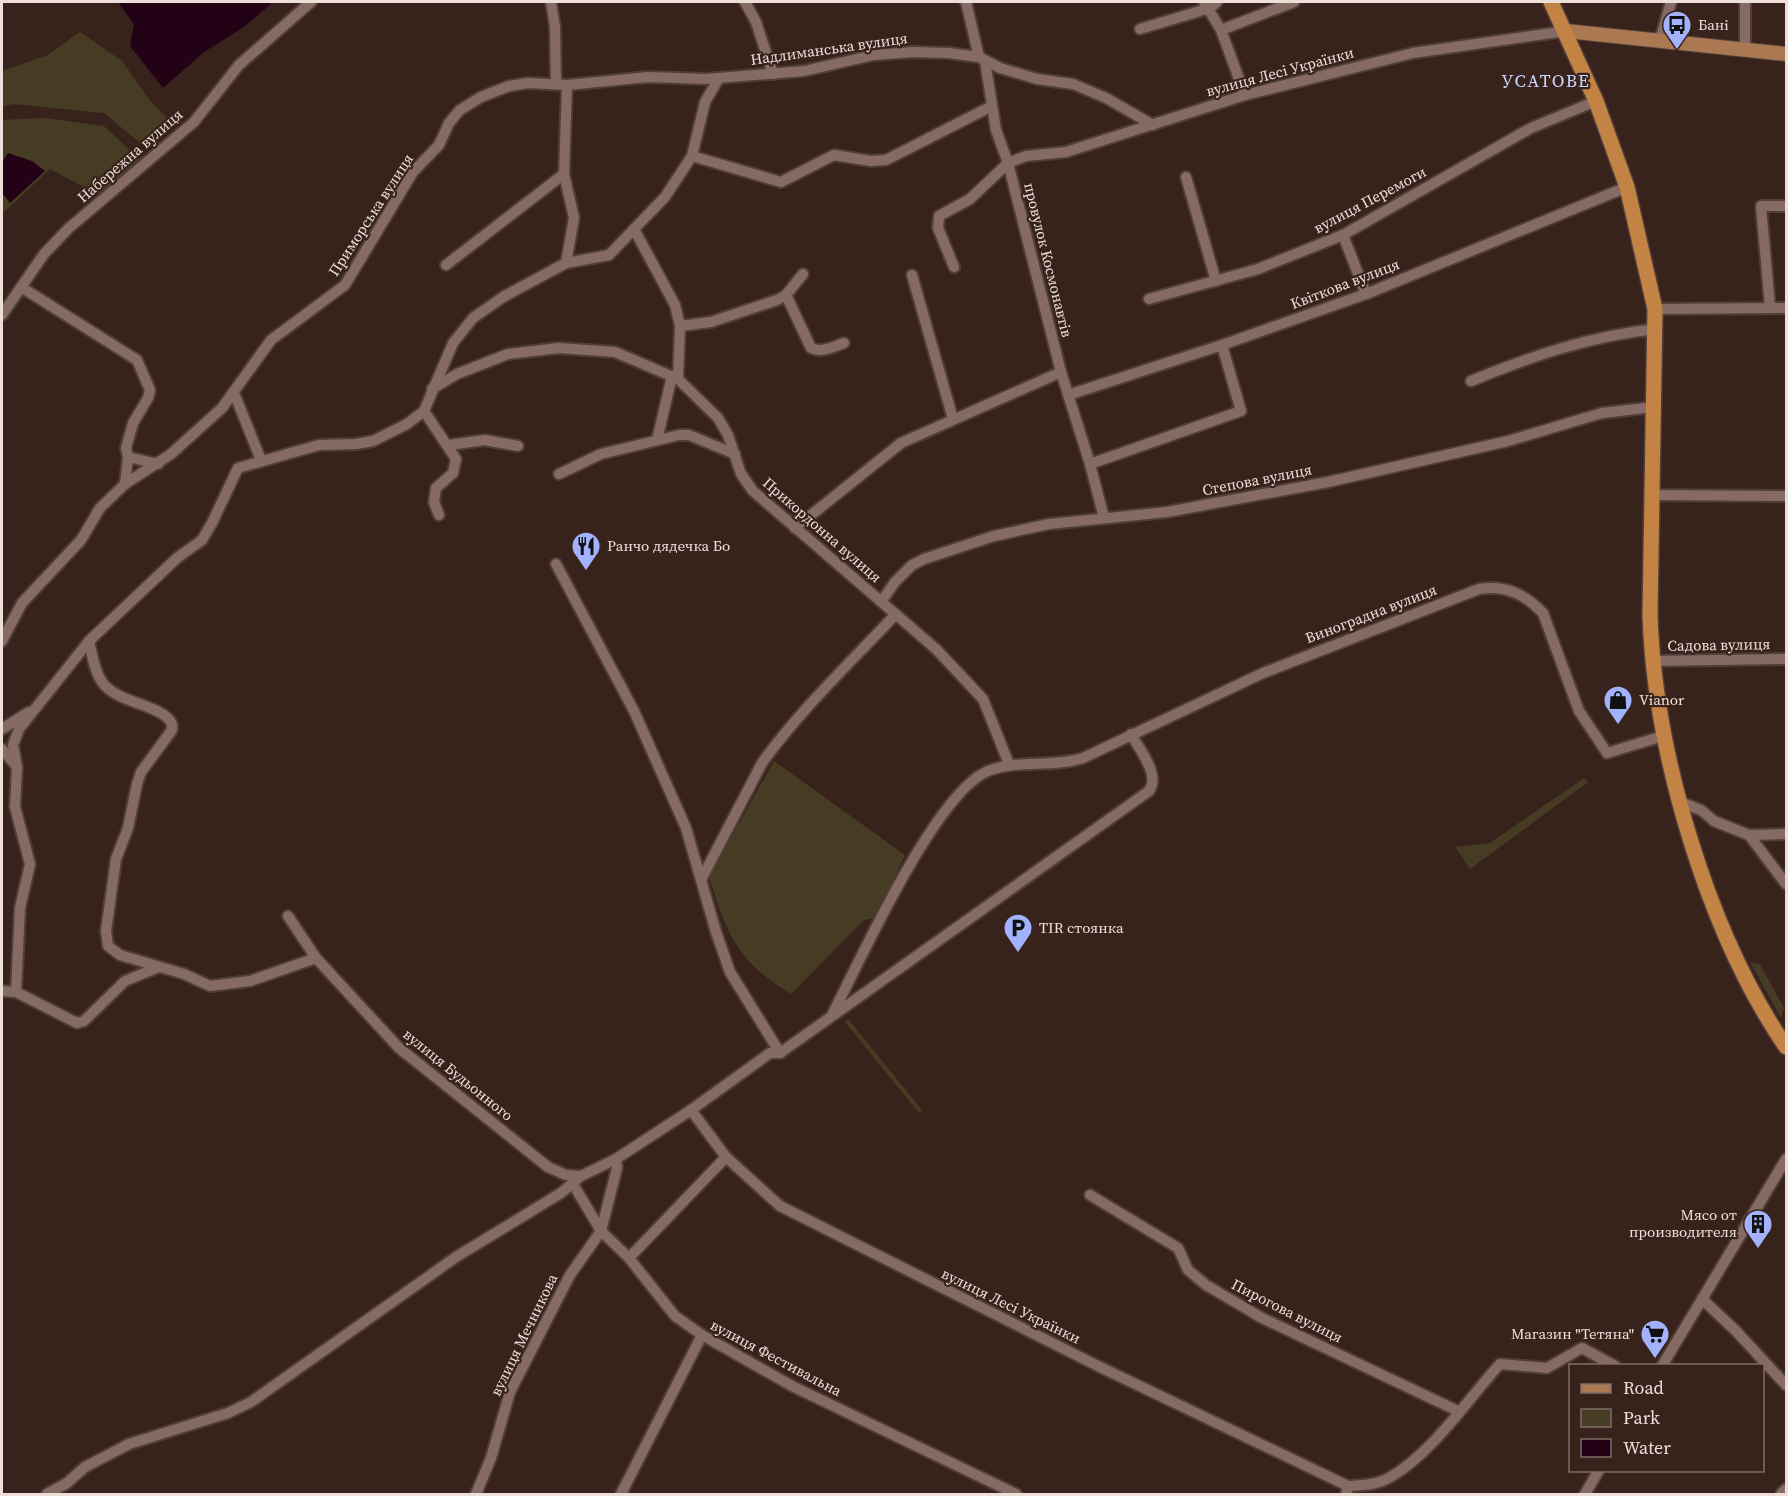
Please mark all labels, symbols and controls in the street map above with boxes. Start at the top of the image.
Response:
bus stop icon: Бані [1661,9,1693,51]
place label: Бані [1698,14,1729,35]
street label: Надлиманська вулиця [749,27,909,70]
street label: вулиця Лесі Українки [1204,42,1356,101]
district label: УСАТОВЕ [1502,68,1590,93]
street label: Набережна вулиця [72,104,187,207]
street label: Приморська вулиця [323,150,418,280]
street label: вулиця Перемоги [1310,161,1430,238]
street label: провулок Космонавтів [1019,180,1078,340]
street label: Квіткова вулиця [1287,253,1402,314]
street label: Степова вулиця [1200,459,1313,500]
street label: Прикордонна вулиця [758,472,886,587]
restaurant icon: Ранчо дядечка Бо [570,530,602,572]
place label: Ранчо дядечка Бо [607,535,730,556]
street label: Виноградна вулиця [1302,579,1440,648]
street label: Садова вулиця [1667,633,1771,656]
shop icon: Vianor [1602,684,1634,726]
place label: Vianor [1639,689,1685,710]
parking icon: TIR стоянка [1002,912,1034,954]
place label: TIR стоянка [1039,917,1124,938]
street label: вулиця Будьонного [399,1024,518,1126]
place label: Мясо от производителя [1629,1204,1737,1242]
building icon: Мясо от производителя [1742,1208,1774,1250]
street label: вулиця Лесі Українки [938,1263,1085,1349]
street label: вулиця Мечникова [485,1270,562,1399]
street label: Пирогова вулиця [1228,1273,1346,1348]
street label: вулиця Фестивальна [707,1314,846,1401]
supermarket icon: Магазин "Тетяна" [1639,1318,1671,1360]
place label: Магазин "Тетяна" [1511,1323,1634,1344]
legend [1569,1364,1764,1472]
text: Road [1623,1375,1664,1400]
text: Park [1623,1405,1660,1430]
text: Water [1623,1435,1671,1460]

